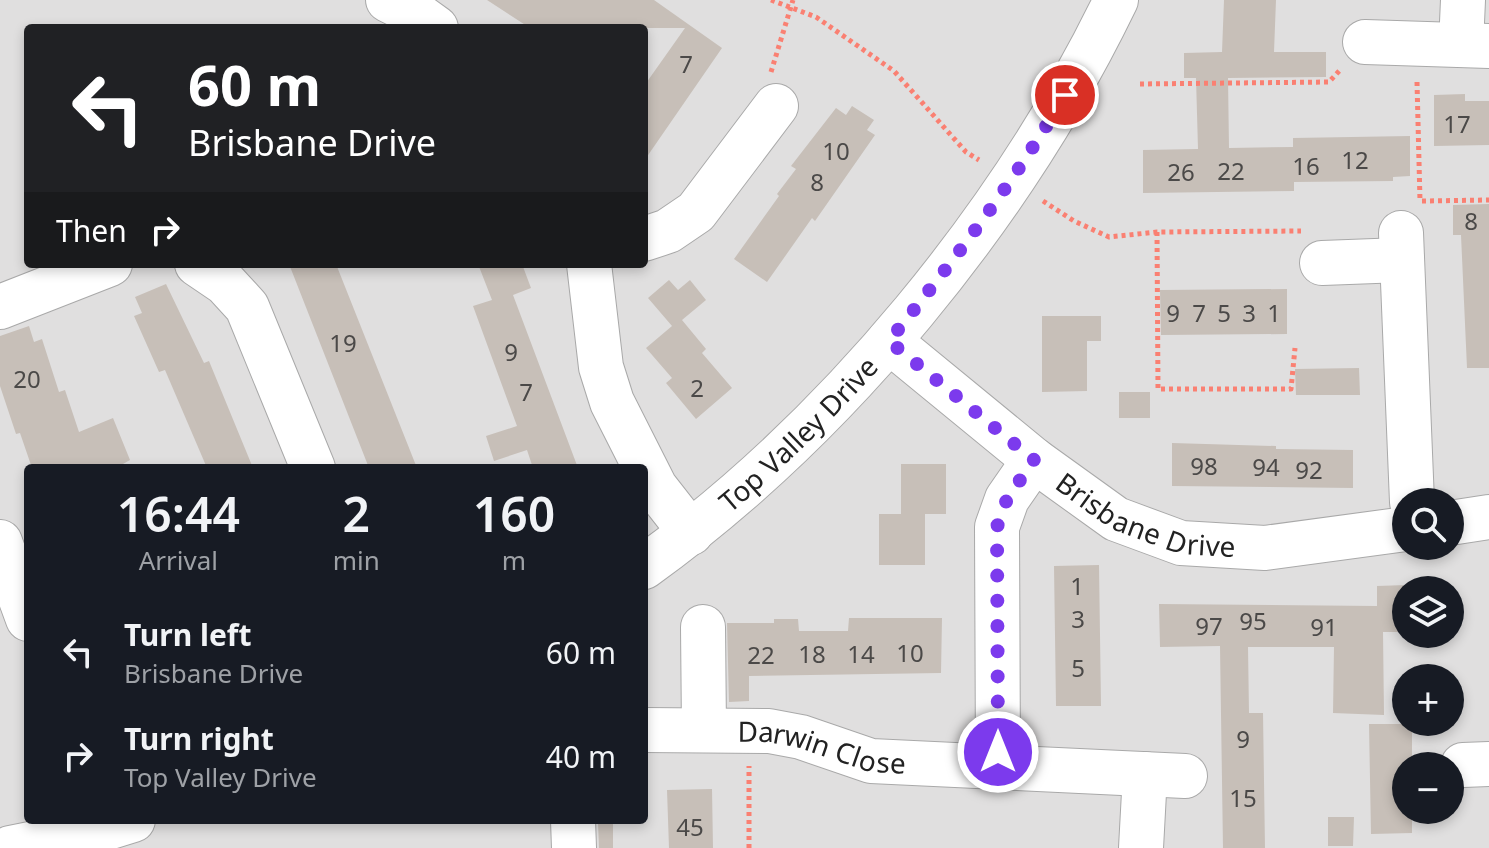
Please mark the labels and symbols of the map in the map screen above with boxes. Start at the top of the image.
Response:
house number: 7 [679,47,693,80]
pin [1031,61,1099,129]
house number: 17 [1443,107,1471,140]
house number: 10 [822,134,850,167]
house number: 12 [1341,143,1369,176]
house number: 16 [1292,149,1320,182]
house number: 22 [1217,154,1245,187]
house number: 26 [1167,155,1195,188]
house number: 8 [810,165,824,198]
house number: 8 [1464,204,1478,237]
house number: 9 [1166,296,1180,329]
house number: 7 [1192,296,1206,329]
house number: 5 [1217,296,1231,329]
house number: 3 [1242,296,1256,329]
house number: 1 [1267,296,1281,329]
house number: 19 [329,326,357,359]
house number: 9 [504,335,518,368]
street label: Top Valley Drive [711,348,886,520]
house number: 20 [13,362,41,395]
house number: 2 [690,371,704,404]
house number: 7 [519,375,533,408]
house number: 98 [1190,449,1218,482]
house number: 94 [1252,450,1280,483]
house number: 92 [1295,453,1323,486]
street label: Brisbane Drive [1049,463,1237,565]
house number: 1 [1070,569,1084,602]
house number: 3 [1071,602,1085,635]
house number: 95 [1239,604,1267,637]
house number: 97 [1195,609,1223,642]
house number: 91 [1310,610,1338,643]
house number: 10 [896,636,924,669]
house number: 18 [798,637,826,670]
house number: 14 [847,637,875,670]
house number: 22 [747,638,775,671]
house number: 5 [1071,651,1085,684]
position arrow [956,710,1040,794]
street label: Darwin Close [737,712,907,782]
house number: 9 [1236,722,1250,755]
house number: 15 [1229,781,1257,814]
house number: 45 [676,810,704,843]

